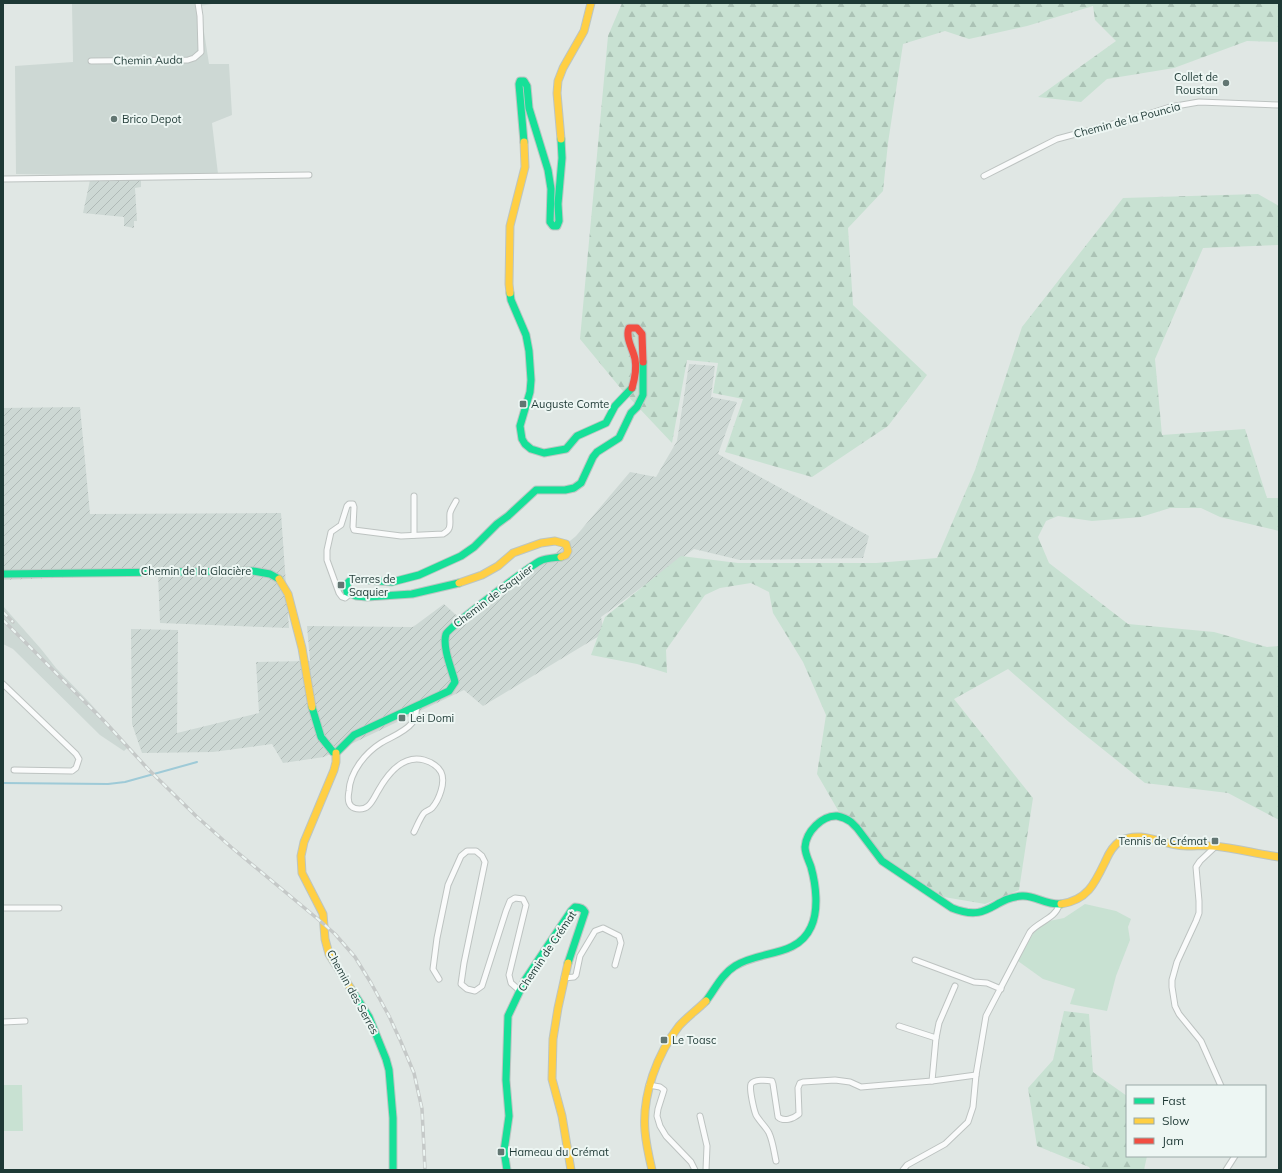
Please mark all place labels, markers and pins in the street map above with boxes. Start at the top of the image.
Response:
place label: Collet de Roustan [1174,70,1218,97]
marker: Collet de Roustan [1221,78,1231,88]
place label: Brico Depot [122,112,182,126]
marker: Brico Depot [109,114,119,124]
place label: Auguste Comte [531,397,609,411]
marker: Auguste Comte [518,399,528,409]
place label: Terres de Saquier [349,572,396,599]
marker: Terres de Saquier [336,580,346,590]
place label: Lei Domi [410,711,454,725]
marker: Lei Domi [397,713,407,723]
place label: Tennis de Crémat [1118,834,1207,848]
marker: Tennis de Crémat [1210,836,1220,846]
place label: Le Toasc [672,1033,717,1047]
marker: Le Toasc [659,1035,669,1045]
place label: Hameau du Crémat [509,1145,609,1159]
marker: Hameau du Crémat [496,1147,506,1157]

